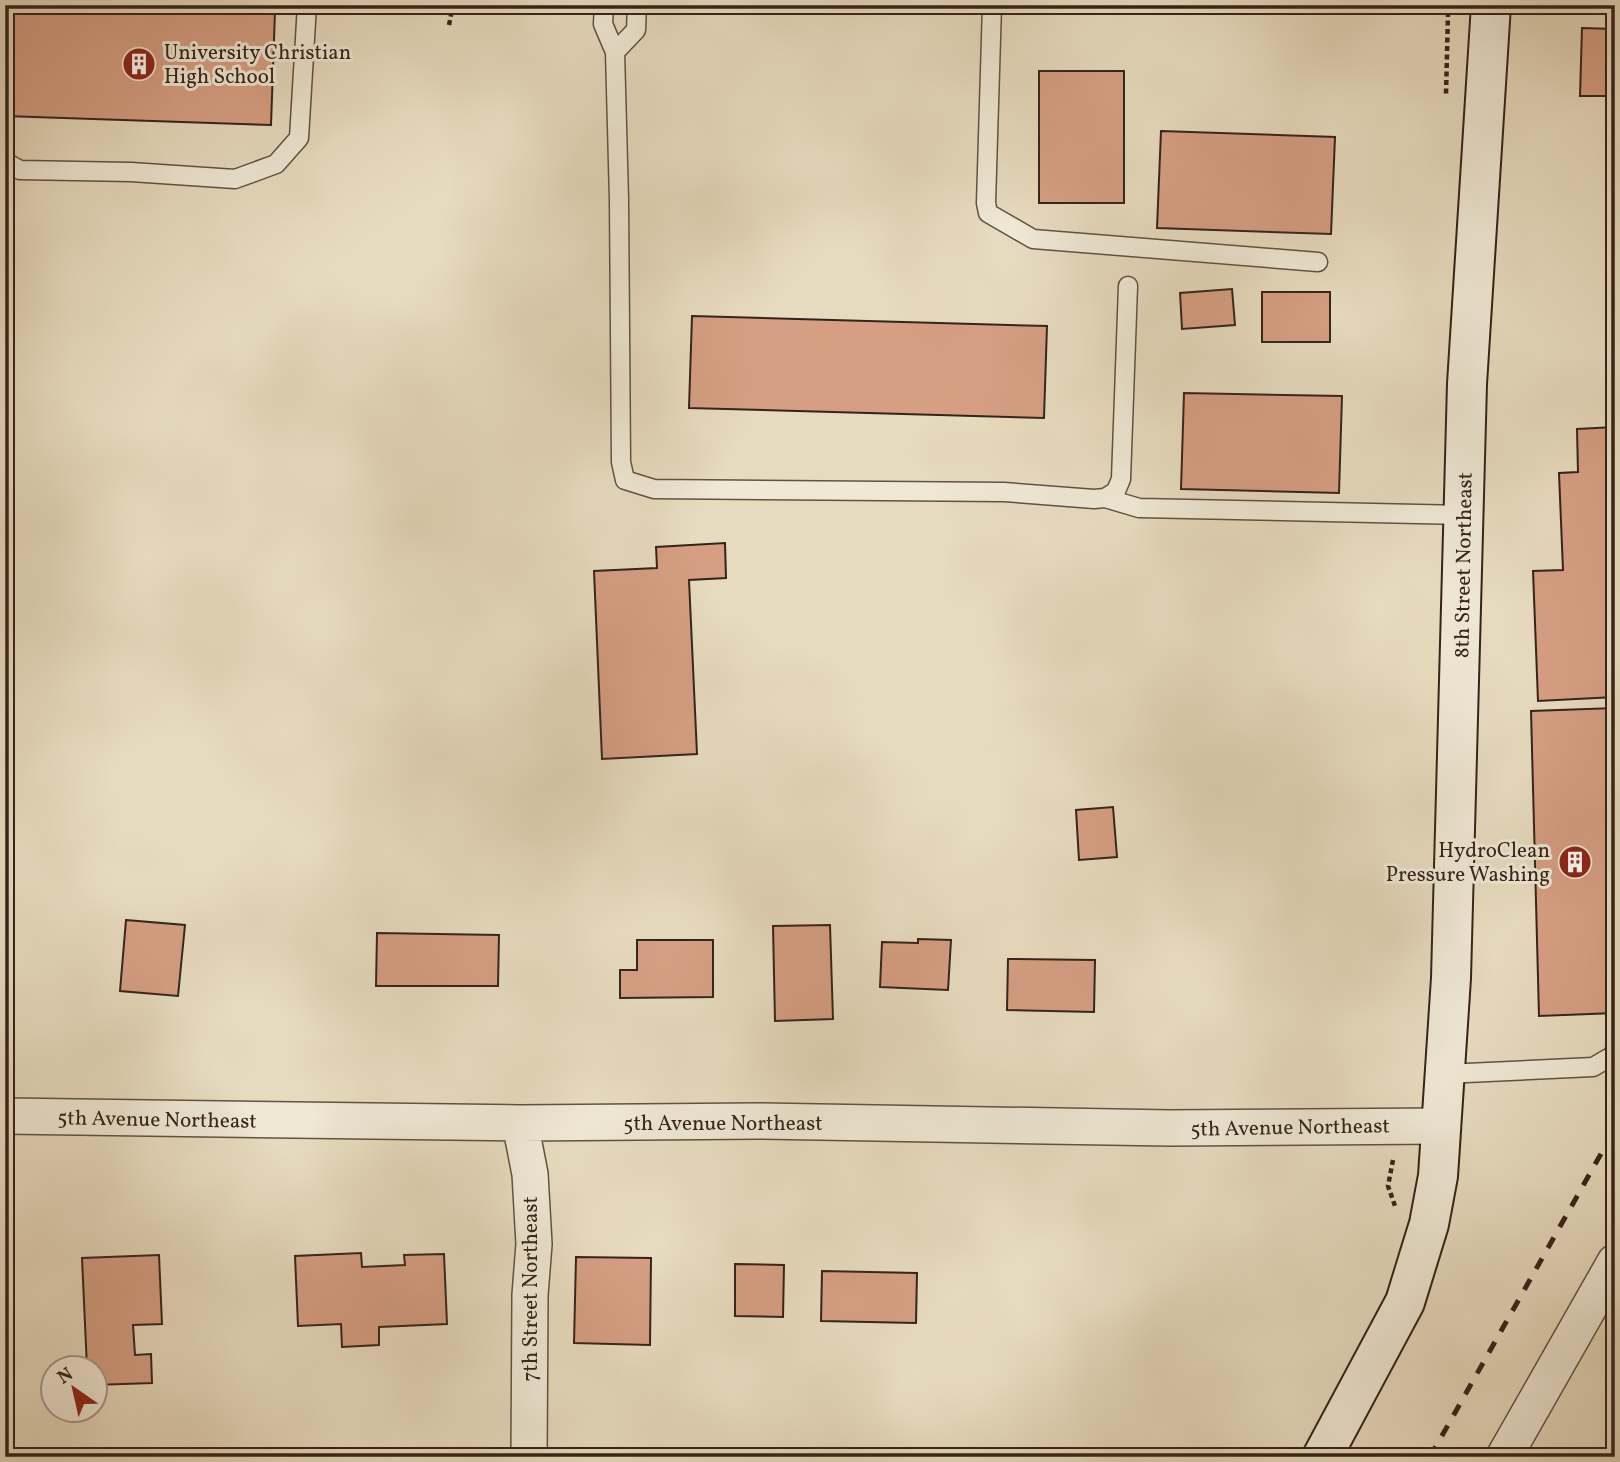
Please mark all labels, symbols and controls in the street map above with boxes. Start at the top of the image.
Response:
place label: University Christian High School [164,39,351,92]
building icon: University Christian High School [120,45,158,83]
street label: 8th Street Northeast [1448,472,1481,658]
place label: HydroClean Pressure Washing [1386,837,1550,890]
building icon: HydroClean Pressure Washing [1556,843,1594,881]
street label: 5th Avenue Northeast [57,1104,257,1137]
street label: 5th Avenue Northeast [623,1110,823,1139]
street label: 5th Avenue Northeast [1190,1112,1390,1145]
street label: 7th Street Northeast [517,1196,546,1382]
north arrow [38,1354,108,1424]
text: N [53,1362,79,1391]

